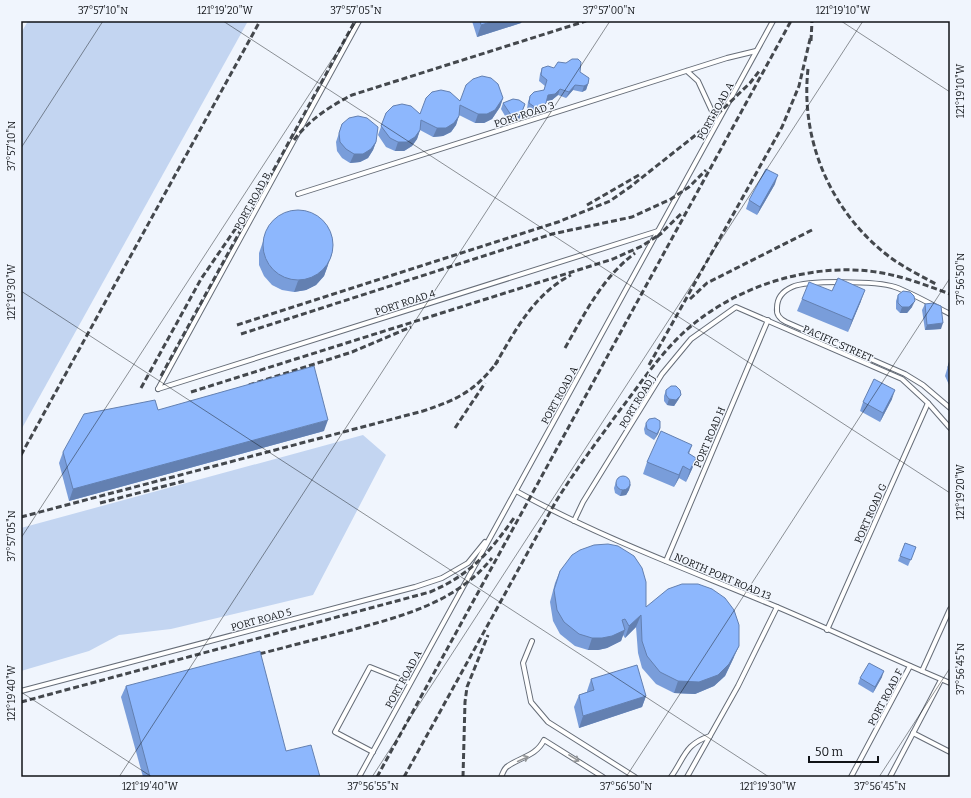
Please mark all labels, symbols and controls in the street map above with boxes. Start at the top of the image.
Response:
text: 37°57'10"N [78,5,128,17]
text: 121°19'20"W [197,5,254,17]
text: 37°57'05"N [330,5,382,17]
text: 37°57'00"N [583,5,635,17]
text: 121°19'10"W [816,5,871,17]
text: 121°19'10"W [955,63,967,118]
street label: PORT ROAD A [695,80,737,142]
street label: PORT ROAD 3 [493,99,556,130]
text: 37°57'10"N [6,121,18,171]
street label: PORT ROAD B [232,171,274,232]
text: 37°56'50"N [955,253,967,305]
text: 121°19'30"W [6,263,18,320]
street label: PORT ROAD 4 [374,287,437,318]
street label: PACIFIC STREET [801,323,875,365]
street label: PORT ROAD A [539,364,581,426]
street label: PORT ROAD J [617,373,659,430]
street label: PORT ROAD H [692,405,728,470]
text: 121°19'20"W [955,463,967,520]
street label: PORT ROAD G [852,481,890,545]
text: 37°57'05"N [6,510,18,562]
street label: NORTH PORT ROAD 13 [672,551,773,603]
street label: PORT ROAD 5 [230,606,293,634]
text: 37°56'45"N [955,643,967,695]
street label: PORT ROAD A [383,648,425,710]
text: 121°19'40"W [6,664,18,721]
street label: PORT ROAD F [866,667,906,728]
scale bar [809,738,878,764]
text: 50 m [815,745,844,759]
one-way arrow [516,755,528,762]
one-way arrow [568,755,580,763]
text: 121°19'40"W [122,781,179,793]
text: 37°56'55"N [347,781,399,793]
text: 37°56'50"N [600,781,652,793]
text: 121°19'30"W [740,781,797,793]
text: 37°56'45"N [854,781,906,793]

